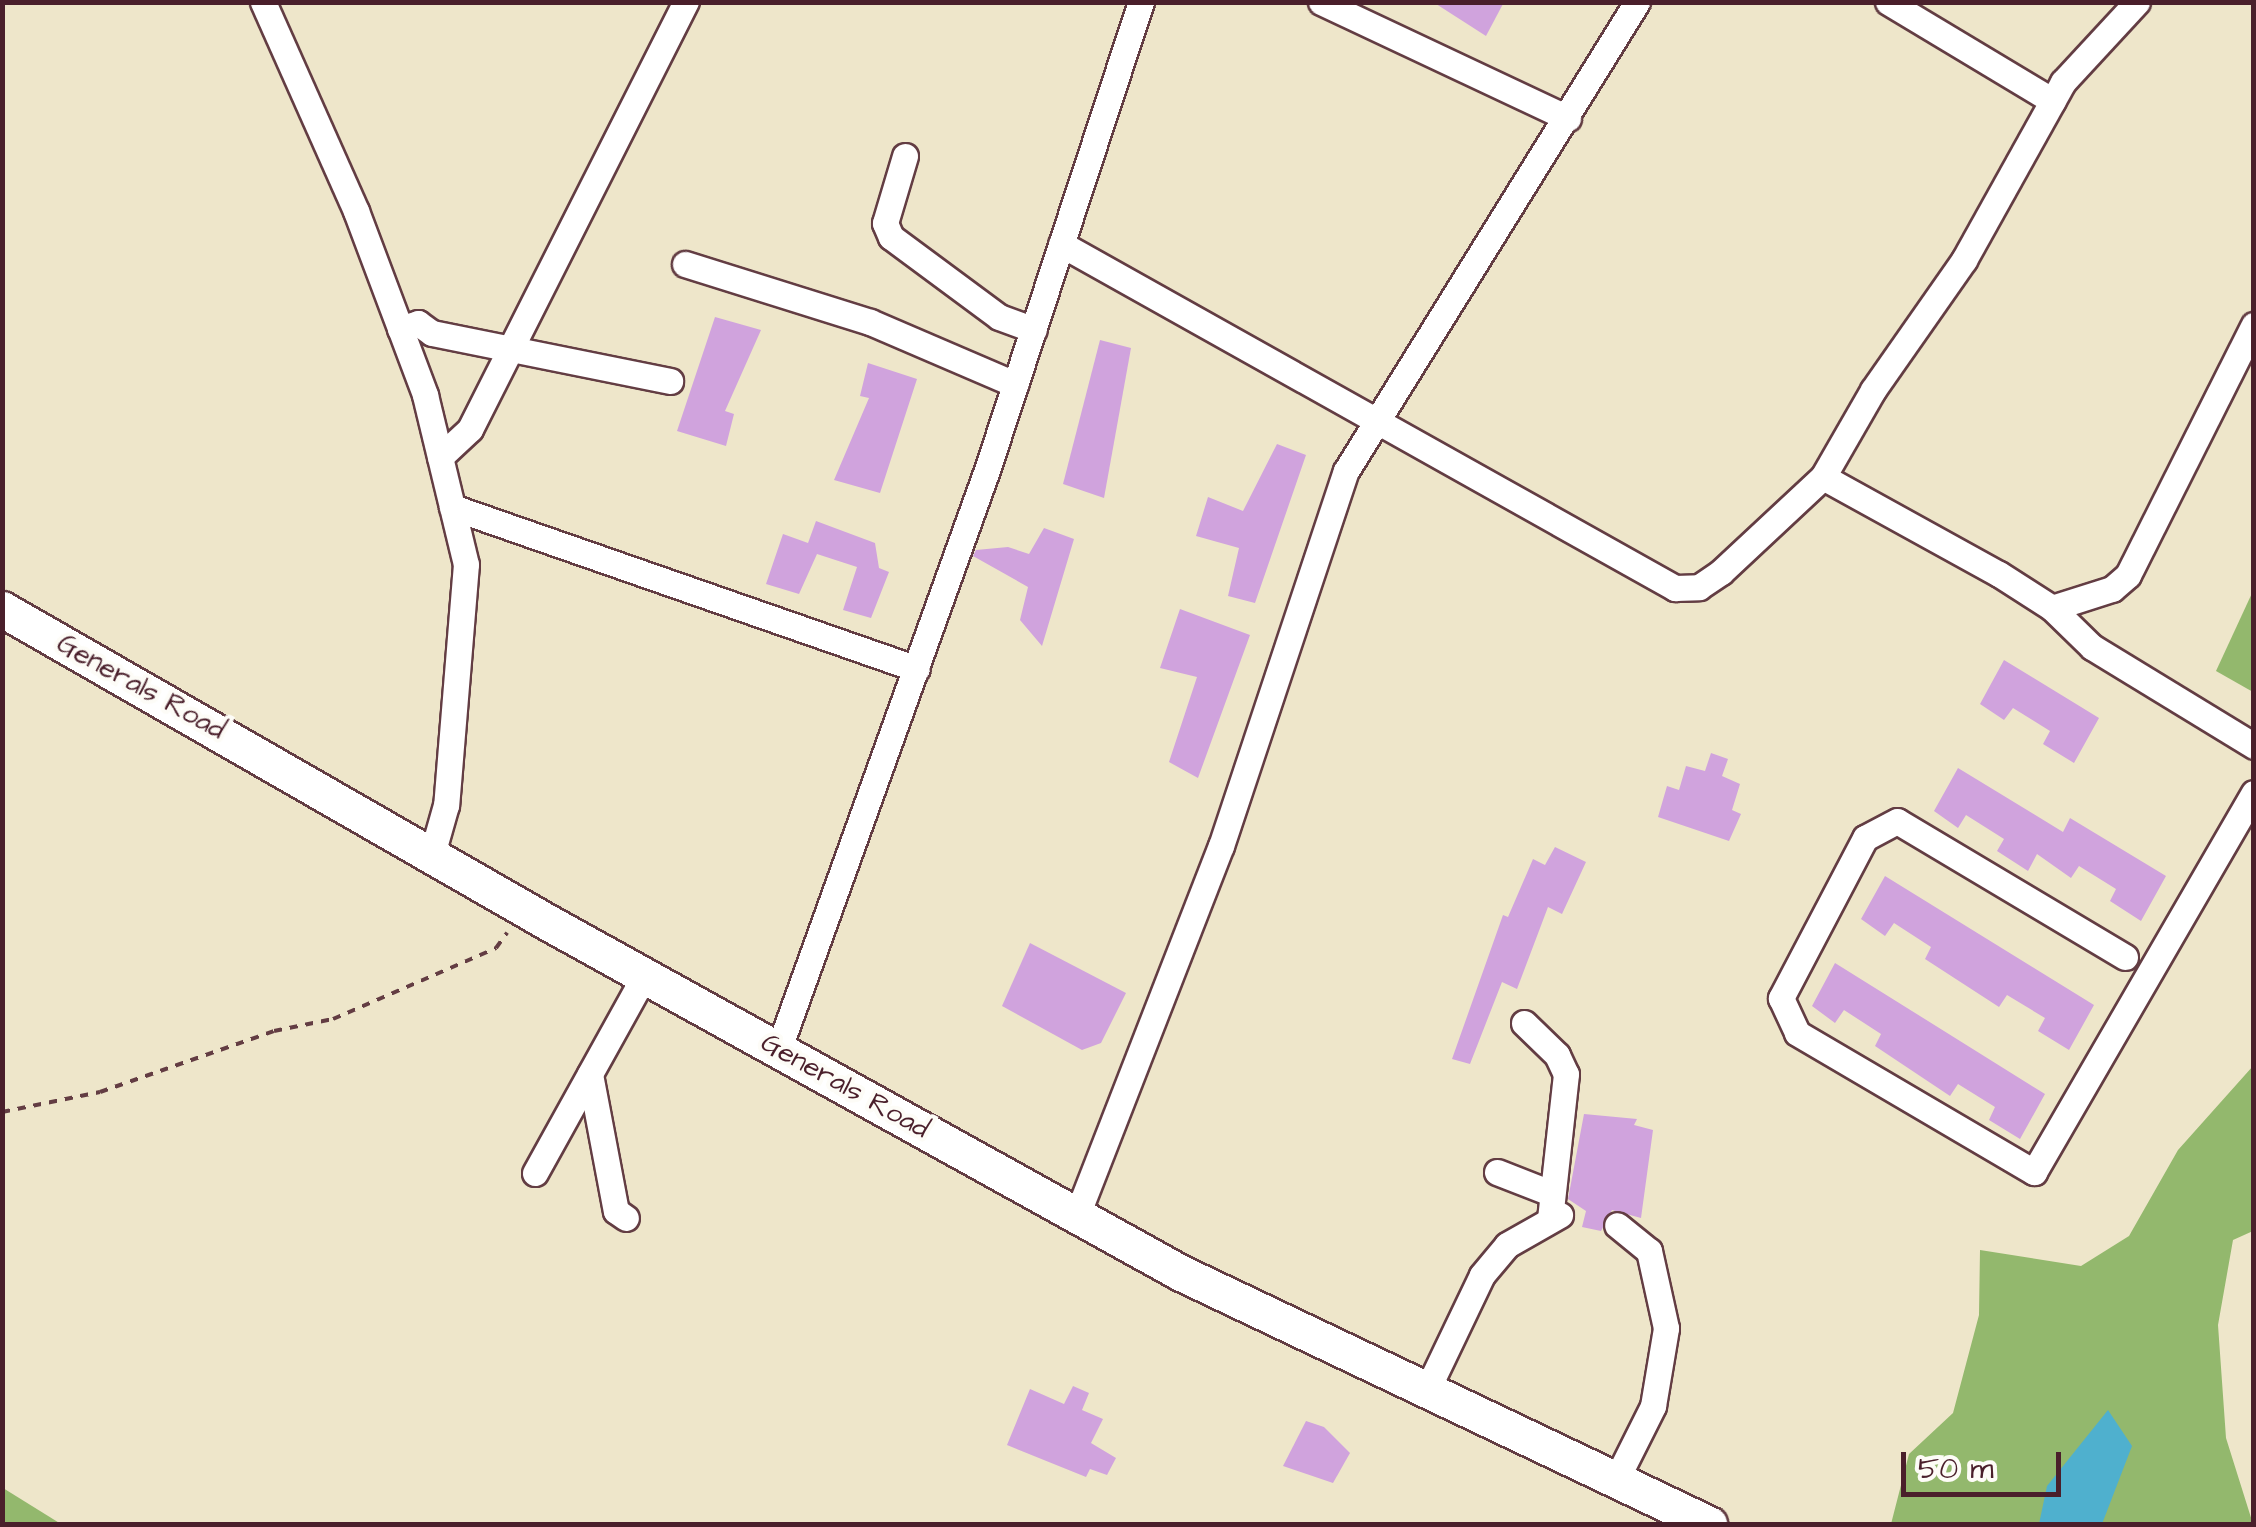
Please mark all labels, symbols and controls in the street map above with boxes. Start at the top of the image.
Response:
street label: Generals Road [51,627,231,747]
street label: Generals Road [755,1026,935,1146]
scale bar [1906,1432,2066,1494]
text: 50 m [1918,1448,1994,1490]

